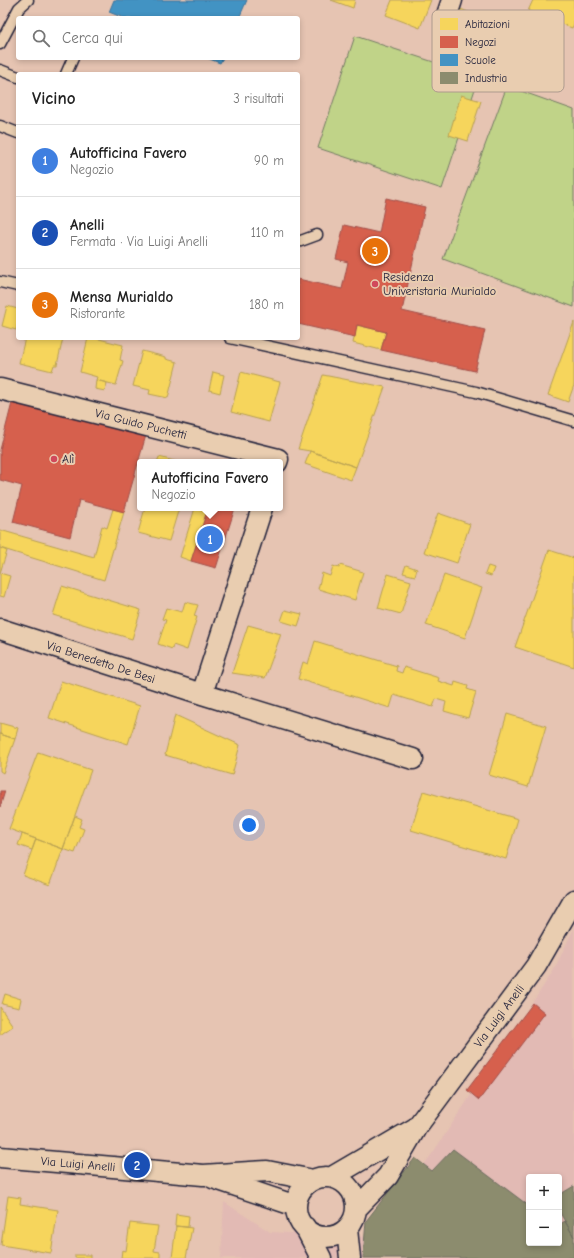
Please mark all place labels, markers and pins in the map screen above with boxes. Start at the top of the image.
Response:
pin: 3 [362,236,388,266]
place label: Residenza Univeristaria Murialdo [383,270,496,298]
marker: Residenza Univeristaria Murialdo [370,279,380,289]
place label: Alì [62,452,75,466]
marker: Alì [49,454,59,464]
pin: 1 [197,524,223,554]
pin: 2 [124,1150,150,1180]

